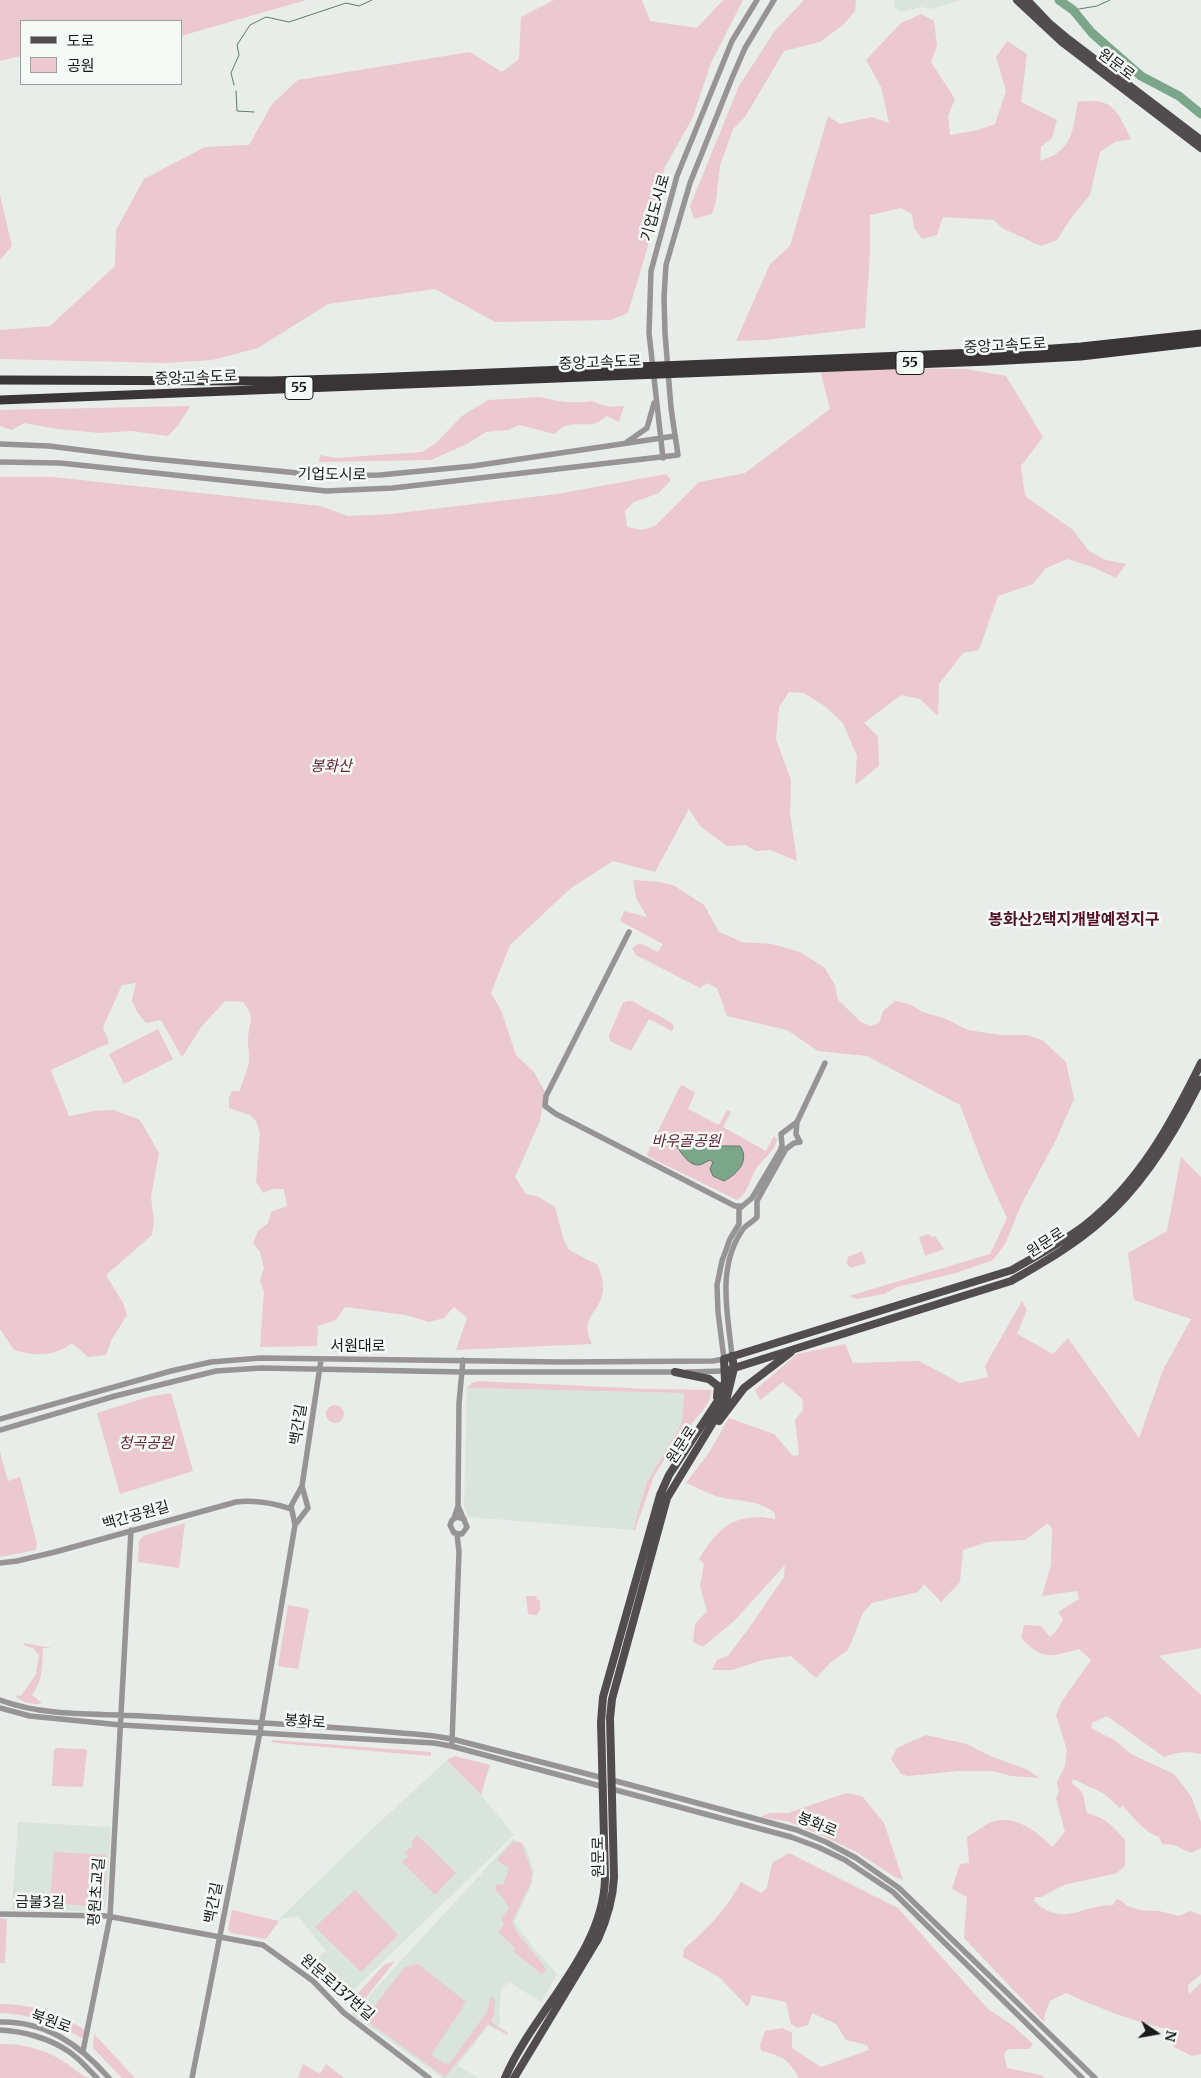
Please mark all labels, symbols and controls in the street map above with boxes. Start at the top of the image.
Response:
legend [20,20,182,85]
text: 도로 [67,31,95,50]
street label: 원문로 [1094,45,1138,85]
text: 공원 [67,56,95,75]
street label: 기업도시로 [638,172,674,244]
street label: 중앙고속도로 [963,335,1047,357]
road number: 55 [896,352,924,374]
street label: 중앙고속도로 [558,353,642,373]
street label: 중앙고속도로 [154,368,238,388]
road number: 55 [285,376,313,399]
street label: 기업도시로 [297,465,367,485]
park label: 봉화산 [310,758,352,776]
district label: 봉화산2택지개발예정지구 [988,910,1160,930]
park label: 바우골공원 [652,1133,720,1151]
street label: 원문로 [1024,1224,1068,1262]
street label: 서원대로 [330,1338,386,1356]
street label: 백간길 [287,1403,311,1447]
street label: 원문로 [663,1423,701,1467]
park label: 청곡공원 [118,1435,174,1453]
street label: 백간공원길 [100,1498,172,1534]
street label: 봉화로 [284,1712,326,1732]
street label: 봉화로 [794,1809,840,1841]
street label: 원문로 [590,1836,608,1878]
street label: 평원초교길 [85,1857,109,1927]
street label: 백간길 [201,1881,227,1925]
street label: 금불3길 [15,1894,65,1912]
street label: 원문로137번길 [296,1951,378,2025]
street label: 북원로 [28,2006,74,2038]
north arrow [1131,2008,1181,2058]
text: N [1161,2029,1181,2043]

